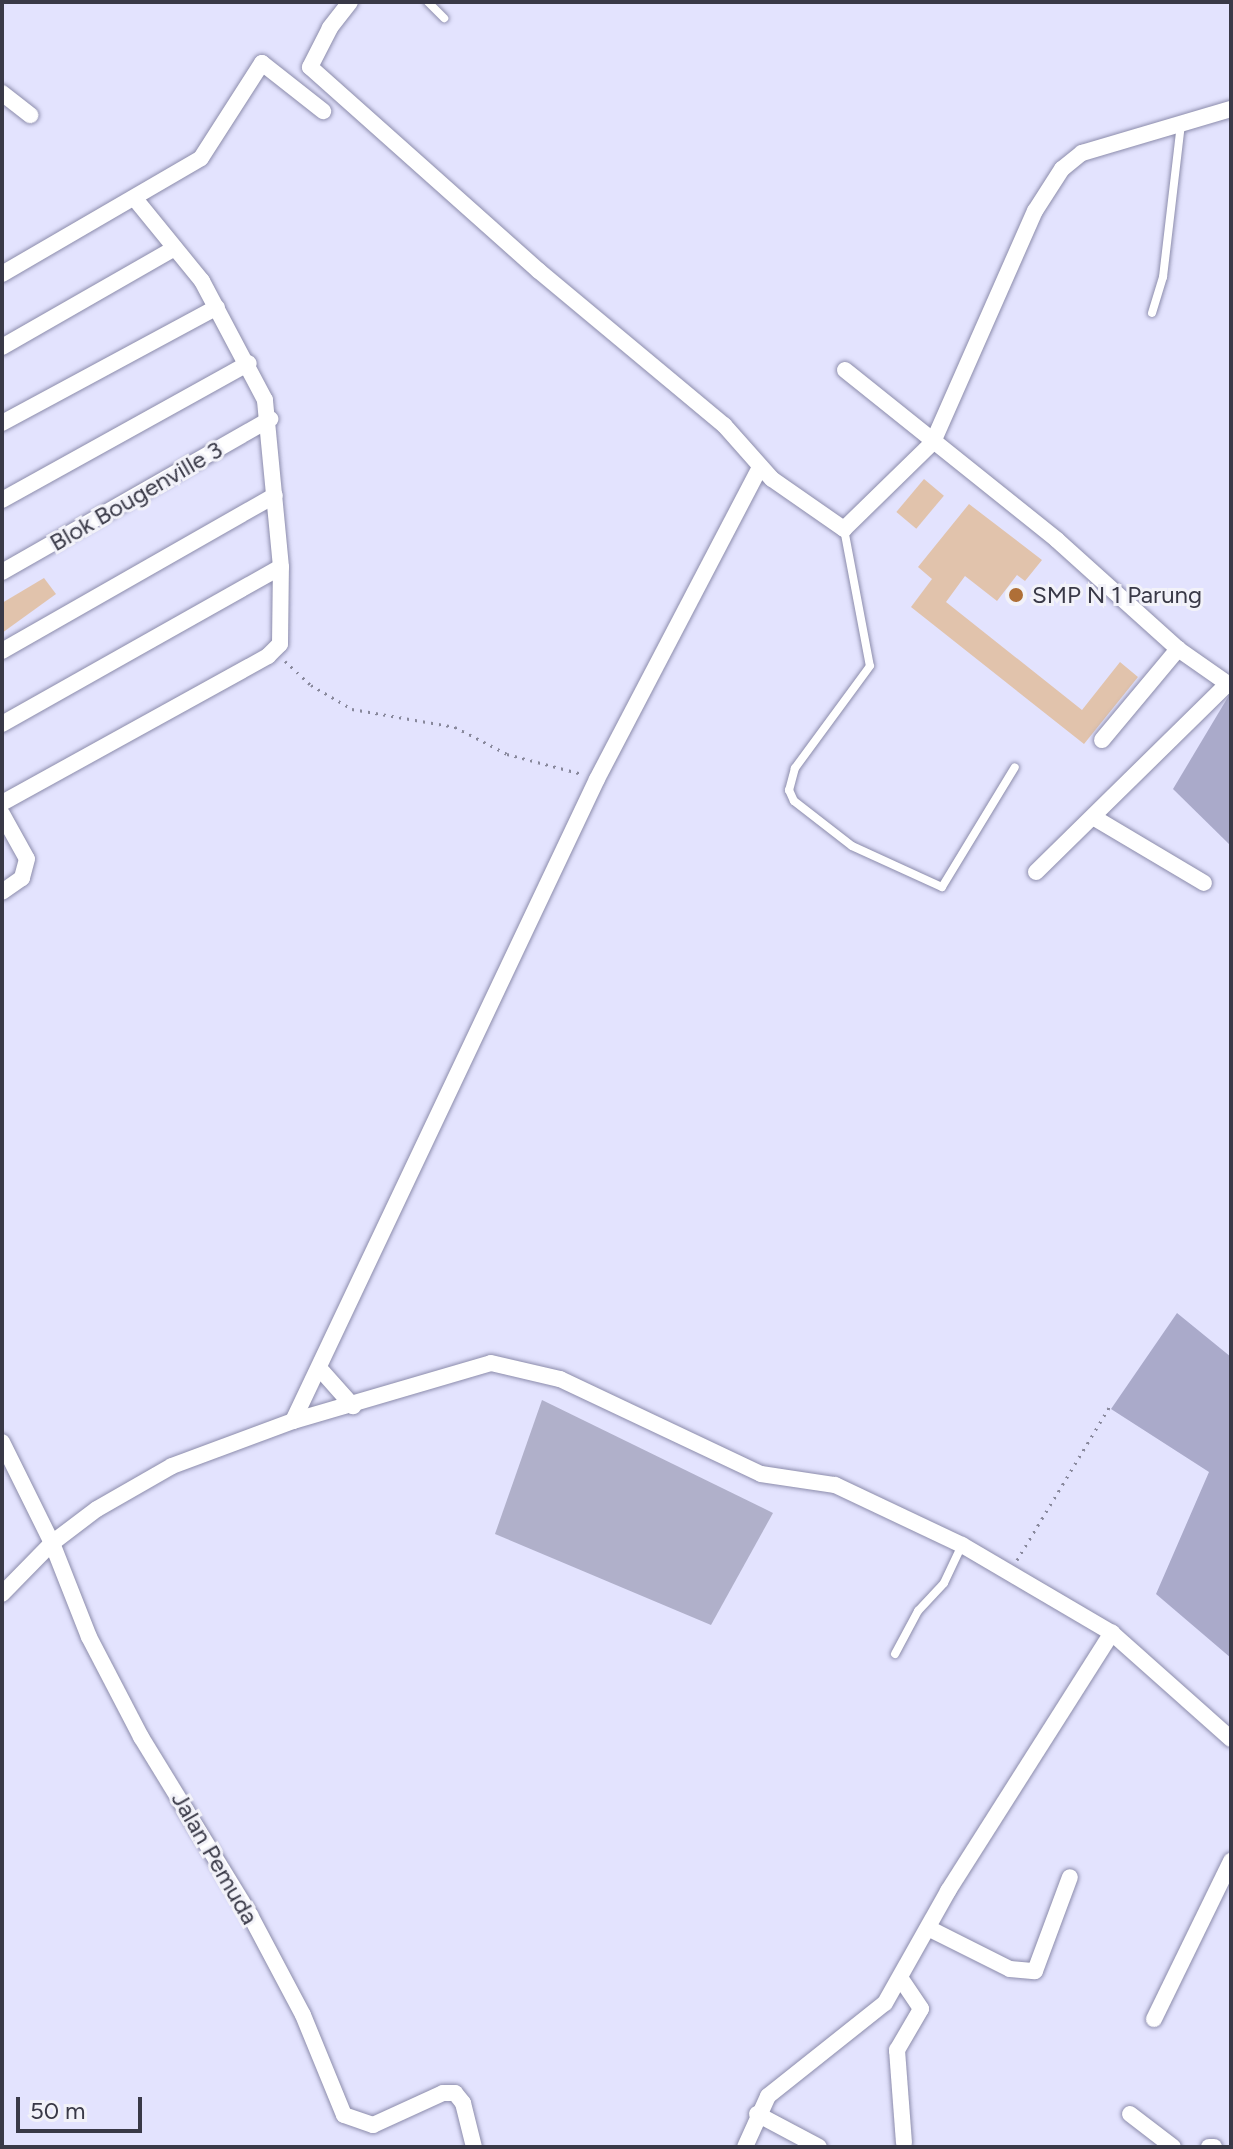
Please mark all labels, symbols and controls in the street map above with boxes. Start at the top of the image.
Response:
street label: Blok Bougenville 3 [45,435,227,557]
place label: SMP N 1 Parung [1032,581,1202,609]
marker: SMP N 1 Parung [1007,586,1025,604]
street label: Jalan Pemuda [165,1787,265,1929]
scale bar [20,2081,146,2131]
text: 50 m [30,2096,86,2125]

